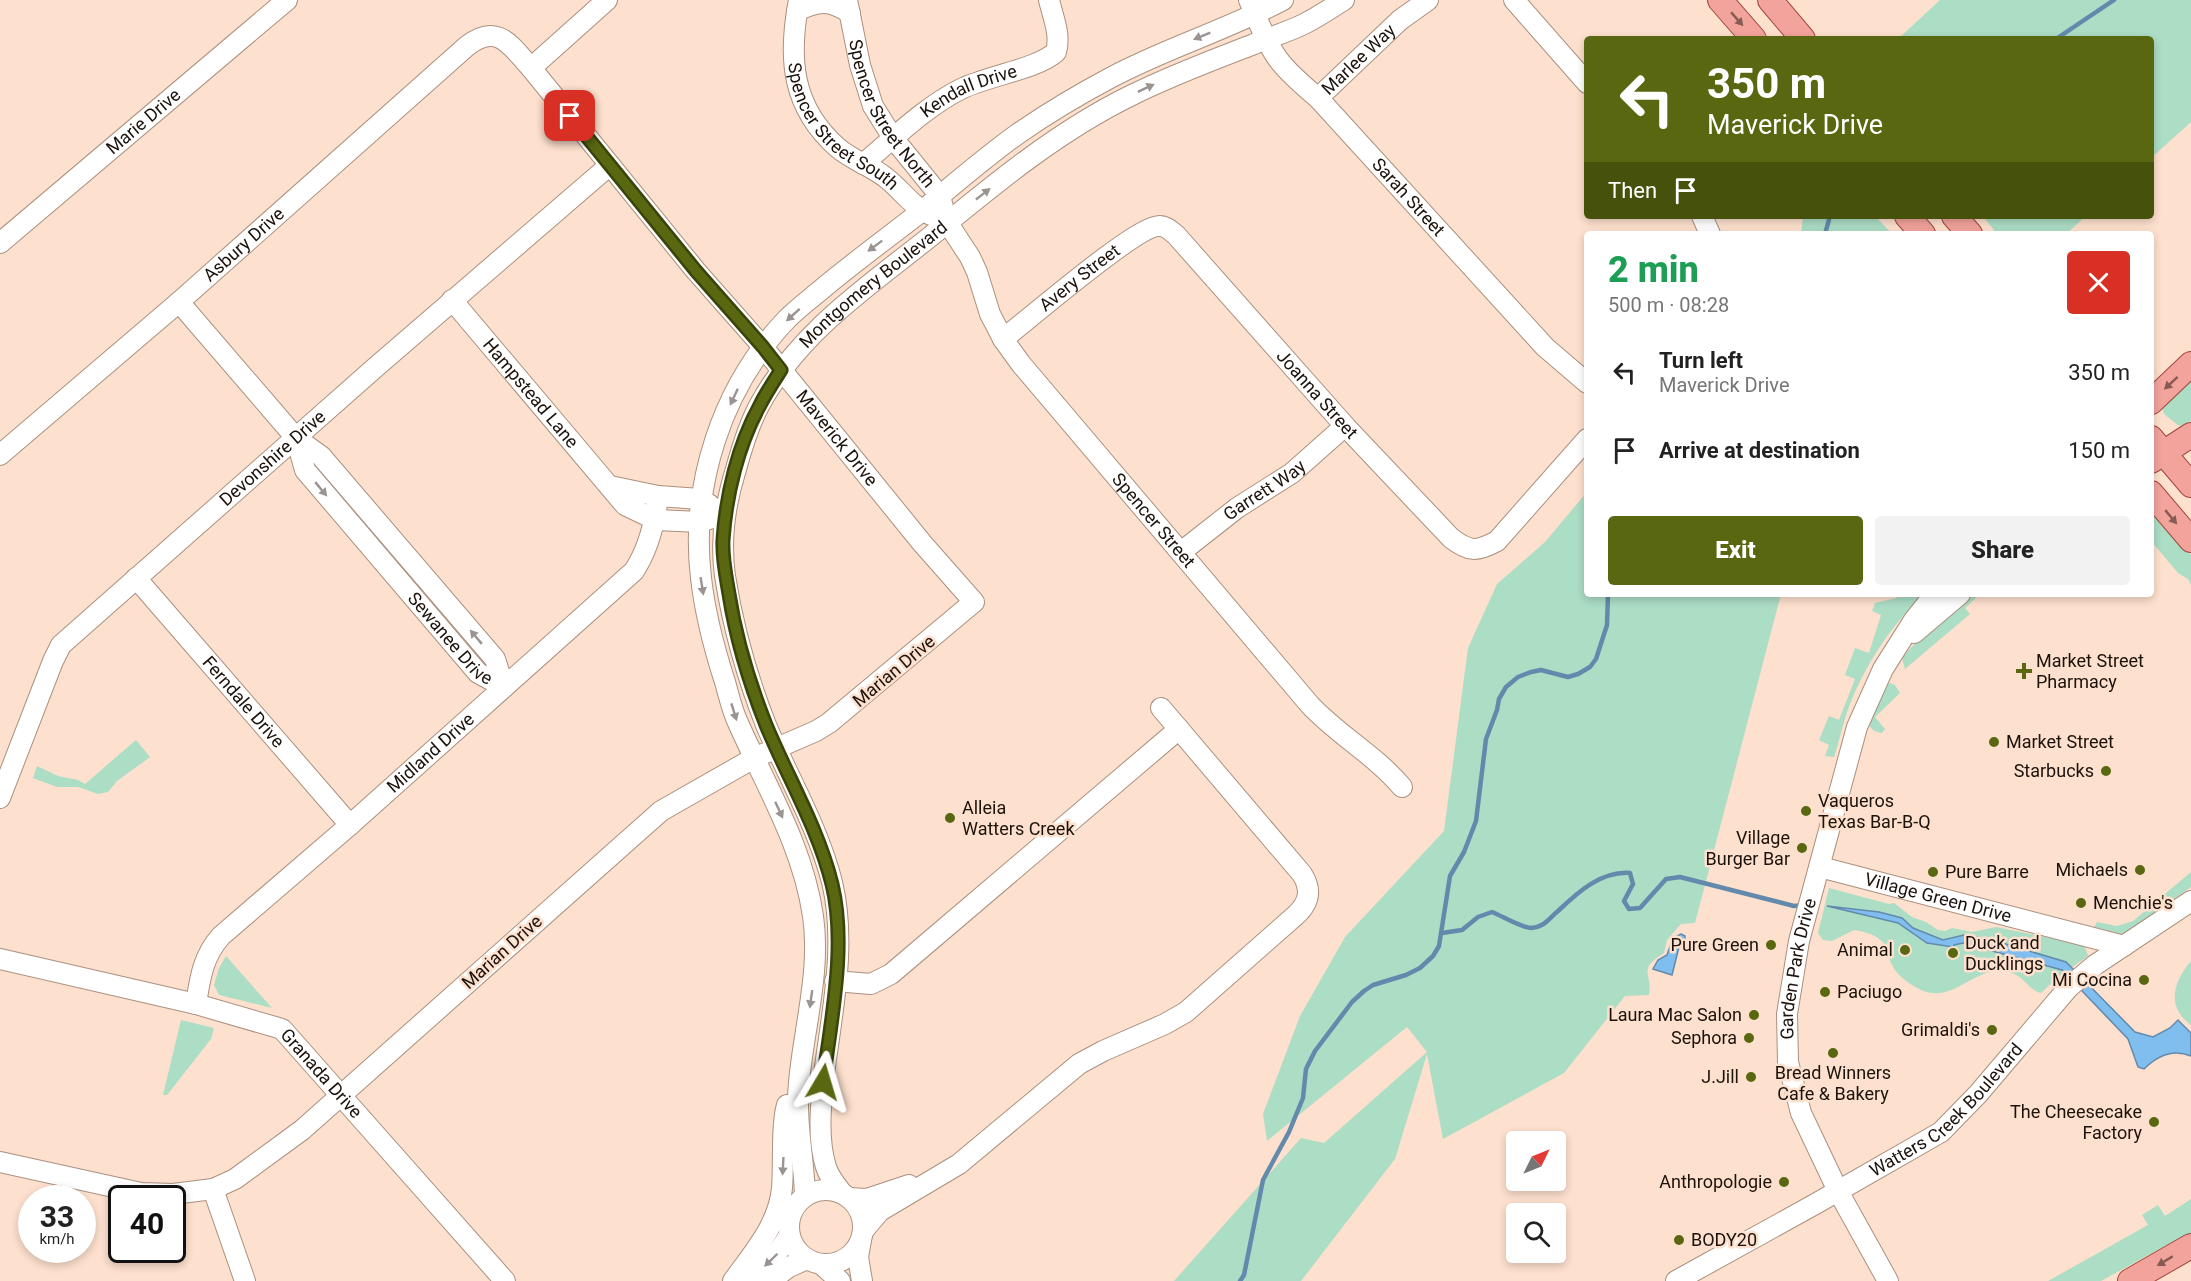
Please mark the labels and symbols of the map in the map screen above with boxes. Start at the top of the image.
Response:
one-way arrow [1730,12,1744,27]
street label: Marlee Way [1317,19,1400,99]
one-way arrow [1192,32,1210,42]
street label: Spencer Street North [845,37,940,191]
street label: Kendall Drive [916,60,1019,122]
street label: Spencer Street South [784,61,903,194]
one-way arrow [1138,83,1155,92]
street label: Marie Drive [102,84,184,158]
pin [544,90,595,141]
street label: Sarah Street [1368,154,1450,240]
one-way arrow [975,187,991,200]
street label: Asbury Drive [199,203,288,285]
street label: Montgomery Boulevard [795,216,951,352]
street label: Avery Street [1035,239,1124,315]
one-way arrow [867,240,883,252]
one-way arrow [786,308,801,321]
street label: Hampstead Lane [479,334,583,452]
street label: Joanna Street [1273,345,1362,443]
one-way arrow [2164,376,2179,389]
street label: Maverick Drive [792,385,882,490]
one-way arrow [728,388,738,406]
street label: Devonshire Drive [215,406,329,510]
street label: Garrett Way [1219,455,1310,525]
street label: Spencer Street [1108,469,1200,572]
one-way arrow [315,481,328,497]
one-way arrow [2164,509,2177,524]
one-way arrow [698,577,707,596]
street label: Sewanee Drive [404,588,496,689]
one-way arrow [470,630,483,645]
street label: Marian Drive [848,630,939,711]
place label: Market Street Pharmacy [2036,650,2144,692]
street label: Ferndale Drive [198,652,289,752]
marker: Market Street Pharmacy [2017,664,2031,678]
one-way arrow [730,703,739,721]
street label: Midland Drive [382,708,478,797]
place label: Market Street [2006,731,2114,752]
marker: Market Street [1987,735,2001,749]
place label: Starbucks [2014,760,2094,781]
marker: Starbucks [2099,764,2113,778]
place label: Vaqueros Texas Bar-B-Q [1818,790,1931,832]
place label: Alleia Watters Creek [962,797,1075,839]
one-way arrow [775,802,784,819]
marker: Vaqueros Texas Bar-B-Q [1799,804,1813,818]
marker: Alleia Watters Creek [943,811,957,825]
place label: Village Burger Bar [1706,827,1790,869]
marker: Village Burger Bar [1795,841,1809,855]
place label: Michaels [2056,859,2128,880]
place label: Pure Barre [1945,861,2029,882]
marker: Michaels [2133,863,2147,877]
marker: Pure Barre [1926,865,1940,879]
street label: Village Green Drive [1863,868,2014,926]
place label: Menchie's [2093,892,2173,913]
street label: Garden Park Drive [1776,896,1820,1040]
marker: Menchie's [2074,896,2088,910]
street label: Marian Drive [457,910,546,993]
place label: Duck and Ducklings [1965,932,2043,974]
place label: Pure Green [1671,934,1759,955]
marker: Pure Green [1764,938,1778,952]
place label: Animal [1837,939,1893,960]
marker: Animal [1898,943,1912,957]
marker: Duck and Ducklings [1946,946,1960,960]
place label: Mi Cocina [2052,969,2132,990]
marker: Mi Cocina [2137,973,2151,987]
place label: Paciugo [1837,981,1902,1002]
marker: Paciugo [1818,985,1832,999]
one-way arrow [806,990,815,1009]
place label: Laura Mac Salon [1608,1004,1742,1025]
marker: Laura Mac Salon [1747,1008,1761,1022]
place label: Grimaldi's [1901,1019,1980,1040]
marker: Grimaldi's [1985,1023,1999,1037]
street label: Granada Drive [277,1024,367,1122]
place label: Sephora [1671,1027,1737,1048]
marker: Sephora [1742,1031,1756,1045]
street label: Watters Creek Boulevard [1866,1039,2027,1181]
marker: Bread Winners Cafe & Bakery [1826,1046,1840,1060]
position arrow [791,1050,855,1114]
place label: Bread Winners Cafe & Bakery [1775,1062,1891,1104]
place label: J.Jill [1701,1066,1739,1087]
marker: J.Jill [1744,1070,1758,1084]
place label: The Cheesecake Factory [2010,1101,2142,1143]
marker: The Cheesecake Factory [2147,1115,2161,1129]
north arrow [1506,1131,1566,1191]
one-way arrow [779,1157,788,1176]
place label: Anthropologie [1659,1171,1772,1192]
marker: Anthropologie [1777,1175,1791,1189]
speed limit sign: 40 [108,1185,186,1263]
place label: BODY20 [1691,1229,1757,1250]
marker: BODY20 [1672,1233,1686,1247]
one-way arrow [763,1253,778,1267]
one-way arrow [2156,1256,2173,1266]

